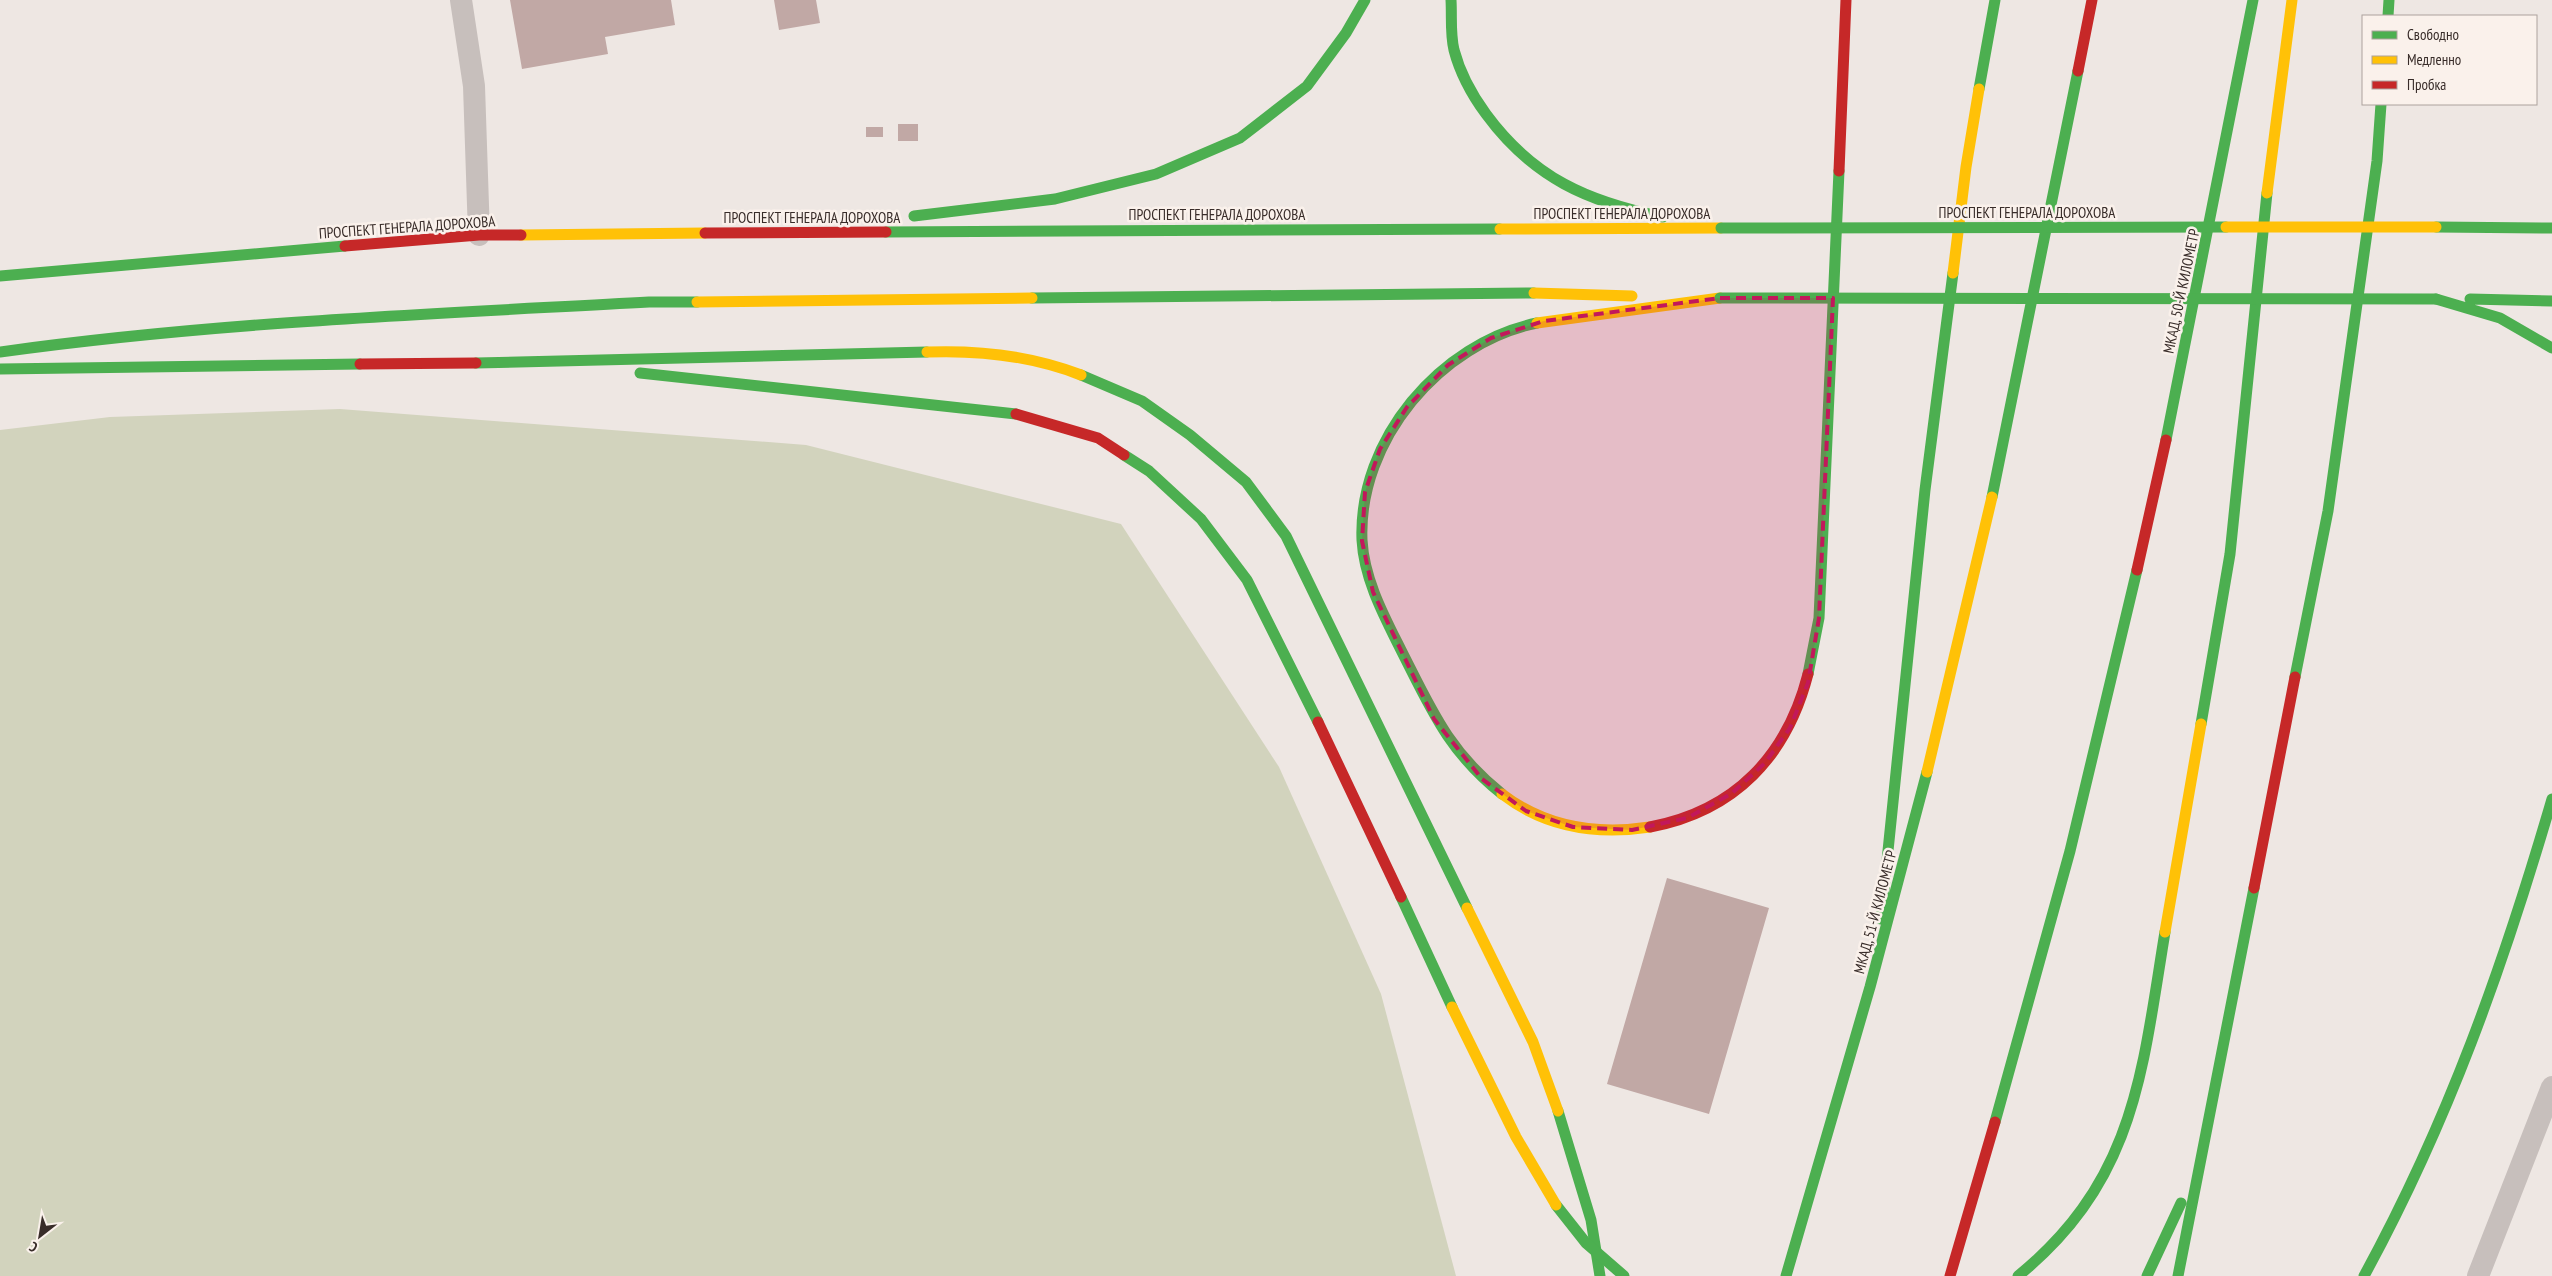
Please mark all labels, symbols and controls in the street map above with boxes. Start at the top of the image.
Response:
legend [2362,15,2537,105]
text: Свободно [2407,25,2459,44]
text: Медленно [2407,50,2461,69]
text: Пробка [2407,75,2446,94]
street label: ПРОСПЕКТ ГЕНЕРАЛА ДОРОХОВА [1939,203,2116,222]
street label: ПРОСПЕКТ ГЕНЕРАЛА ДОРОХОВА [1534,204,1711,223]
street label: ПРОСПЕКТ ГЕНЕРАЛА ДОРОХОВА [1129,205,1306,224]
street label: ПРОСПЕКТ ГЕНЕРАЛА ДОРОХОВА [724,208,901,227]
street label: ПРОСПЕКТ ГЕНЕРАЛА ДОРОХОВА [318,211,497,243]
street label: МКАД, 50-Й КИЛОМЕТР [2159,227,2204,355]
street label: МКАД, 51-Й КИЛОМЕТР [1849,848,1901,976]
north arrow [15,1211,65,1261]
text: С [25,1237,41,1257]

